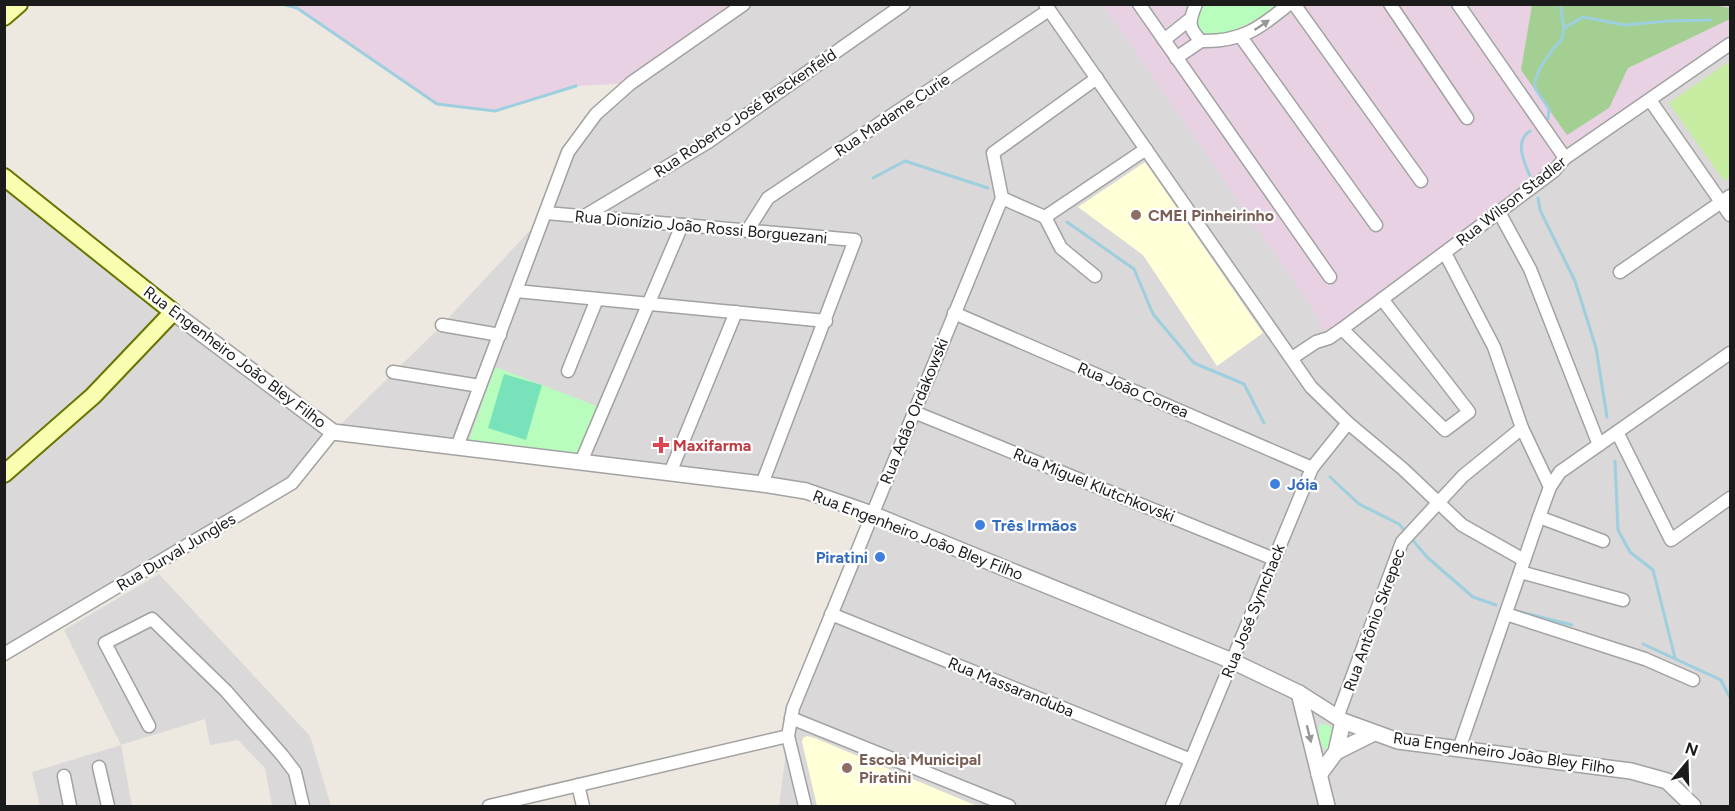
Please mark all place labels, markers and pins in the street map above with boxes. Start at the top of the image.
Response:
place label: CMEI Pinheirinho [1148,206,1274,225]
marker: CMEI Pinheirinho [1129,208,1143,222]
place label: Maxifarma [673,436,751,455]
marker: Maxifarma [654,438,668,452]
place label: Jóia [1287,475,1318,494]
marker: Jóia [1268,477,1282,491]
place label: Três Irmãos [992,516,1077,535]
marker: Três Irmãos [973,518,987,532]
place label: Piratini [816,548,868,567]
marker: Piratini [873,550,887,564]
place label: Escola Municipal Piratini [859,750,981,787]
marker: Escola Municipal Piratini [840,761,854,775]

